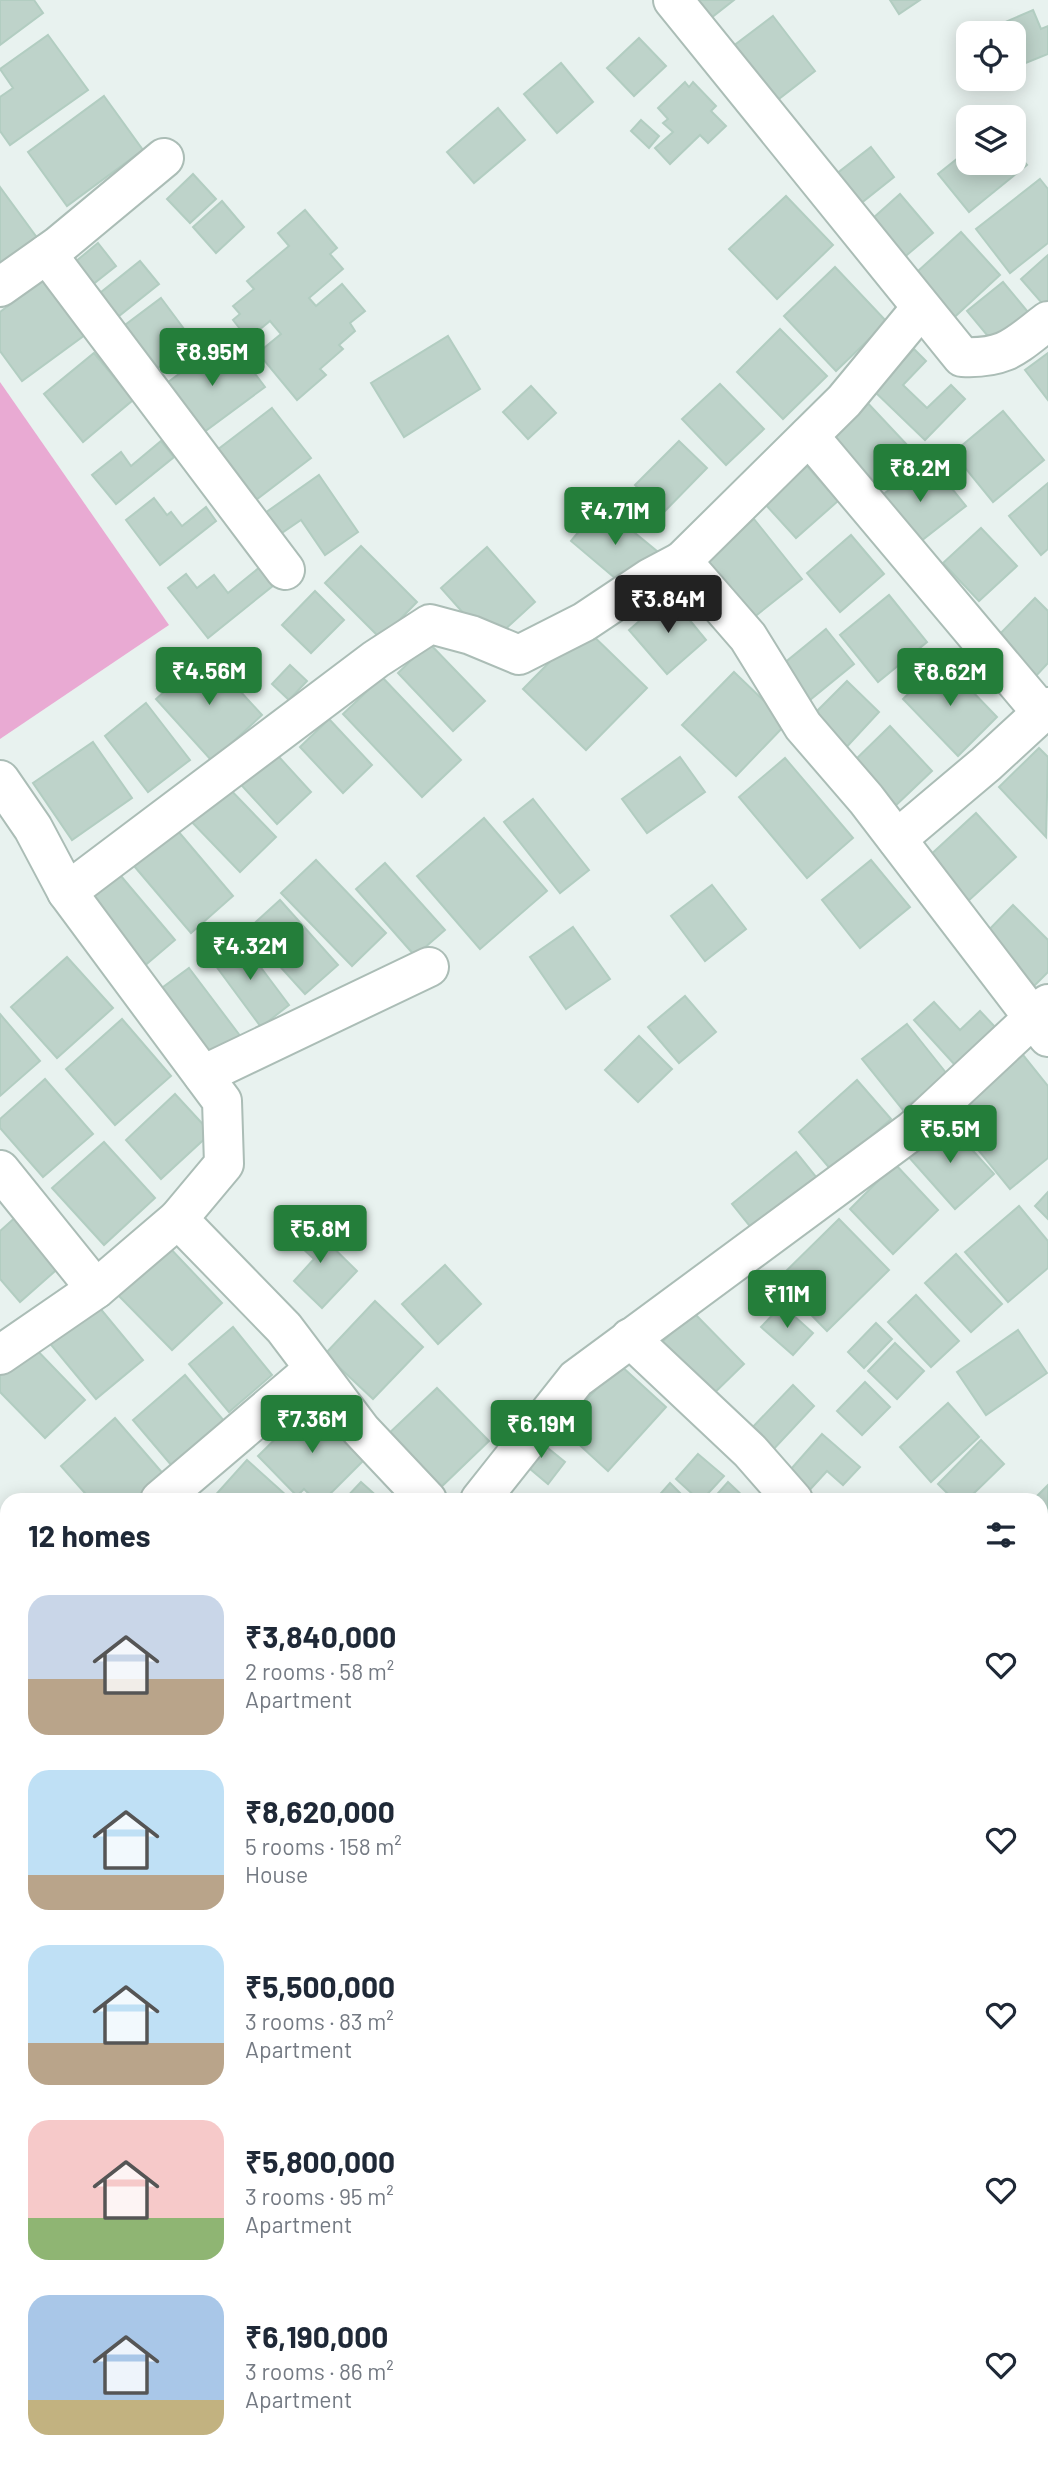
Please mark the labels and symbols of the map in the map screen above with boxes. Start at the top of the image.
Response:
pin: ₹8.95M [155,328,269,388]
pin: ₹8.2M [871,444,969,504]
pin: ₹4.71M [558,488,672,547]
pin: ₹3.84M [611,576,725,635]
pin: ₹4.56M [152,648,266,707]
pin: ₹8.62M [893,648,1007,708]
pin: ₹4.32M [193,922,307,982]
pin: ₹5.5M [901,1106,999,1165]
pin: ₹5.8M [271,1206,369,1265]
pin: ₹11M [746,1270,828,1330]
pin: ₹7.36M [255,1396,369,1455]
pin: ₹6.19M [484,1400,598,1460]

